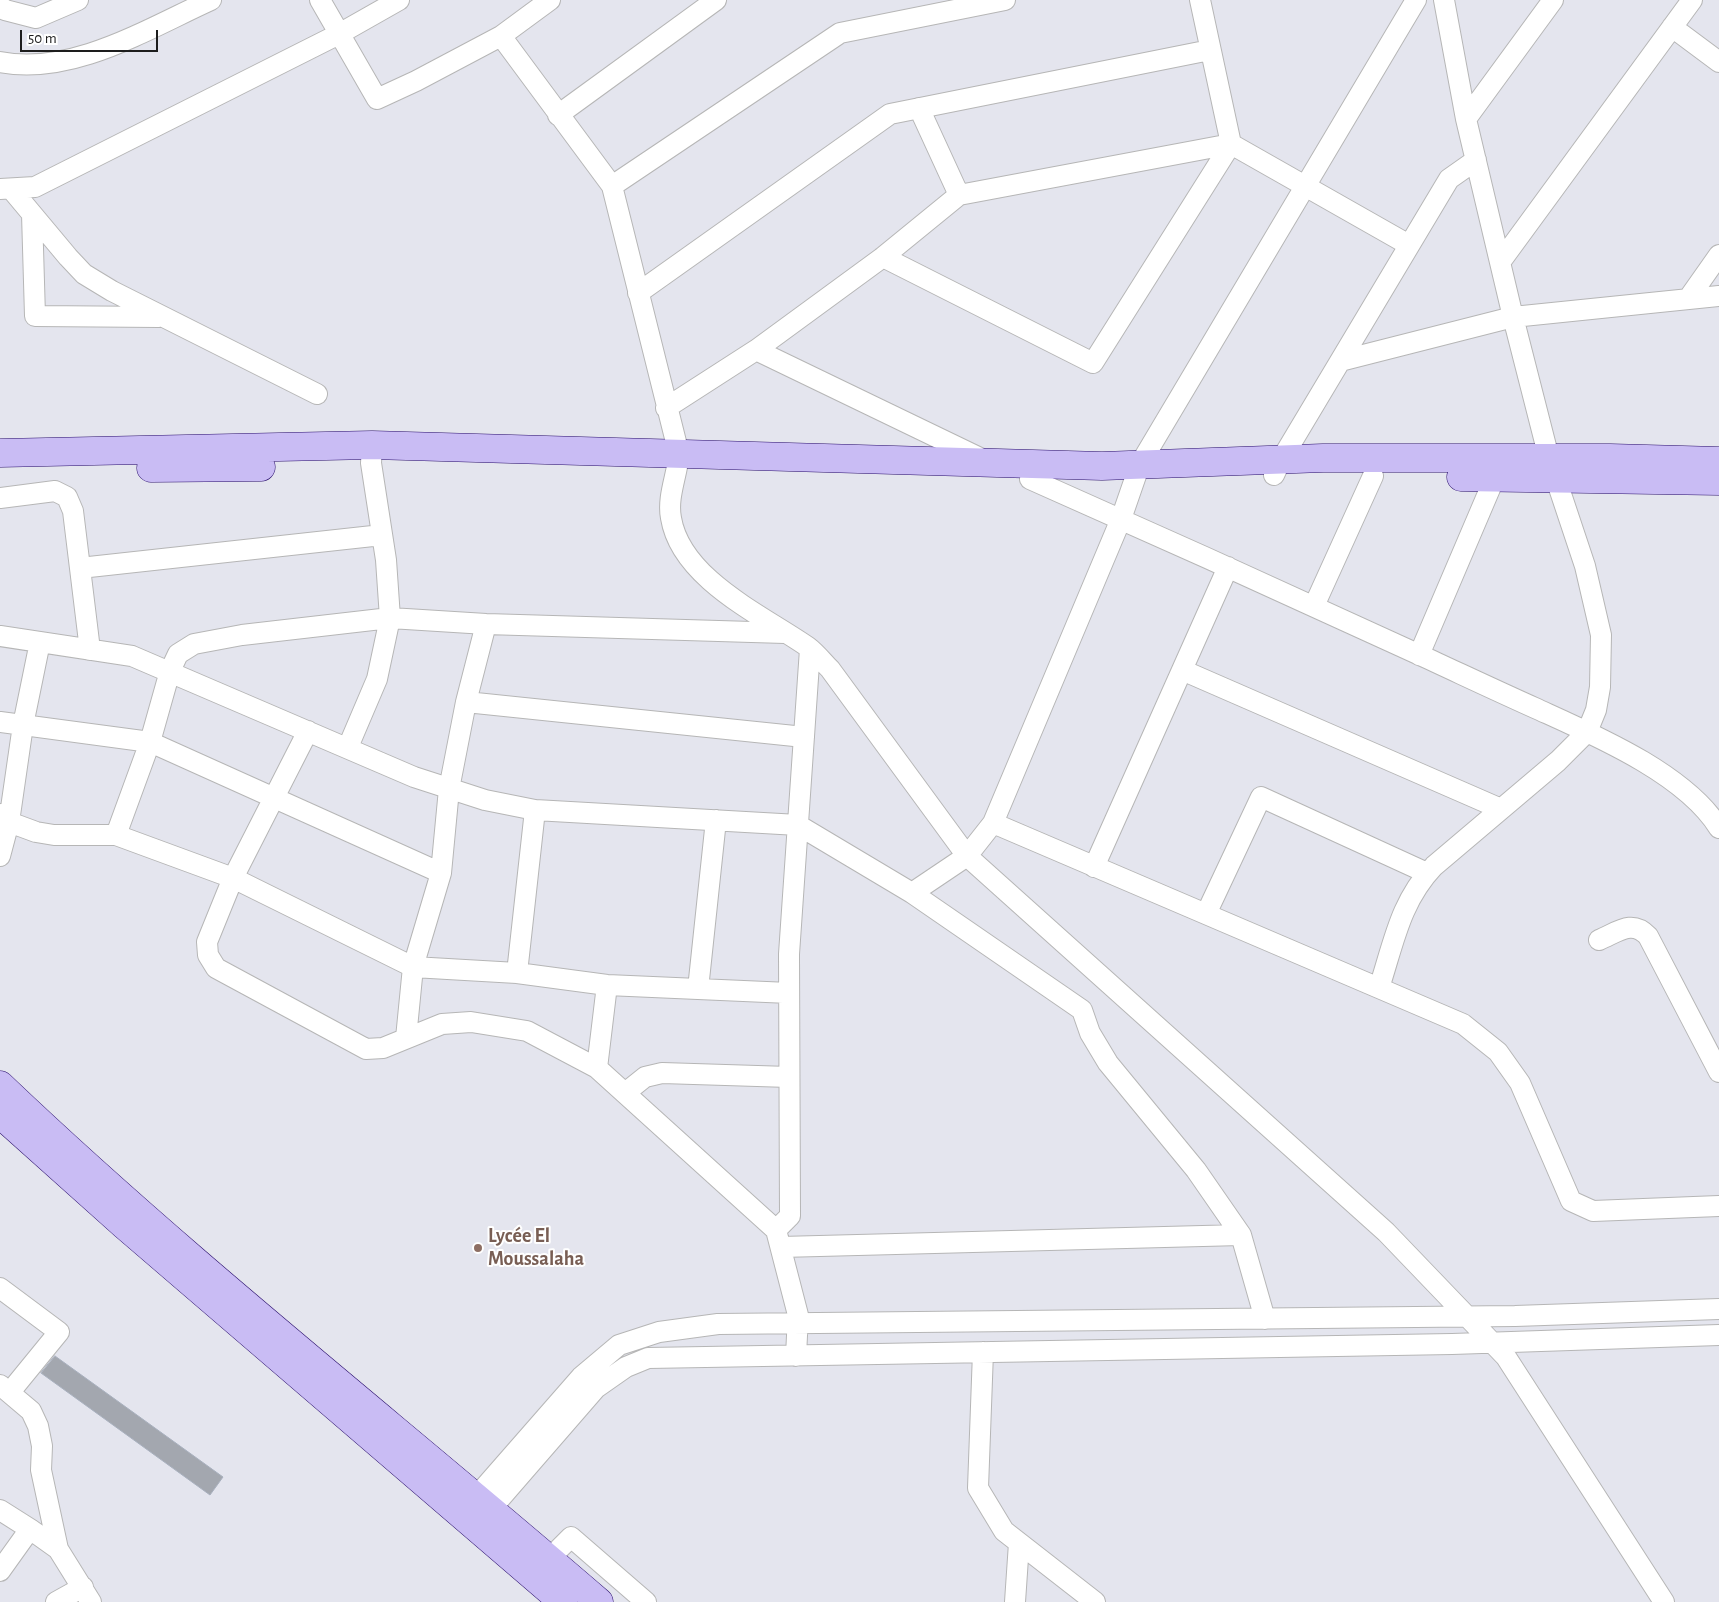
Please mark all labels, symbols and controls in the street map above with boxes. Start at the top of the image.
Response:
scale bar [22,20,160,52]
text: 50 m [28,31,57,46]
place label: Lycée El Moussalaha [488,1224,584,1271]
marker: Lycée El Moussalaha [472,1242,484,1254]

